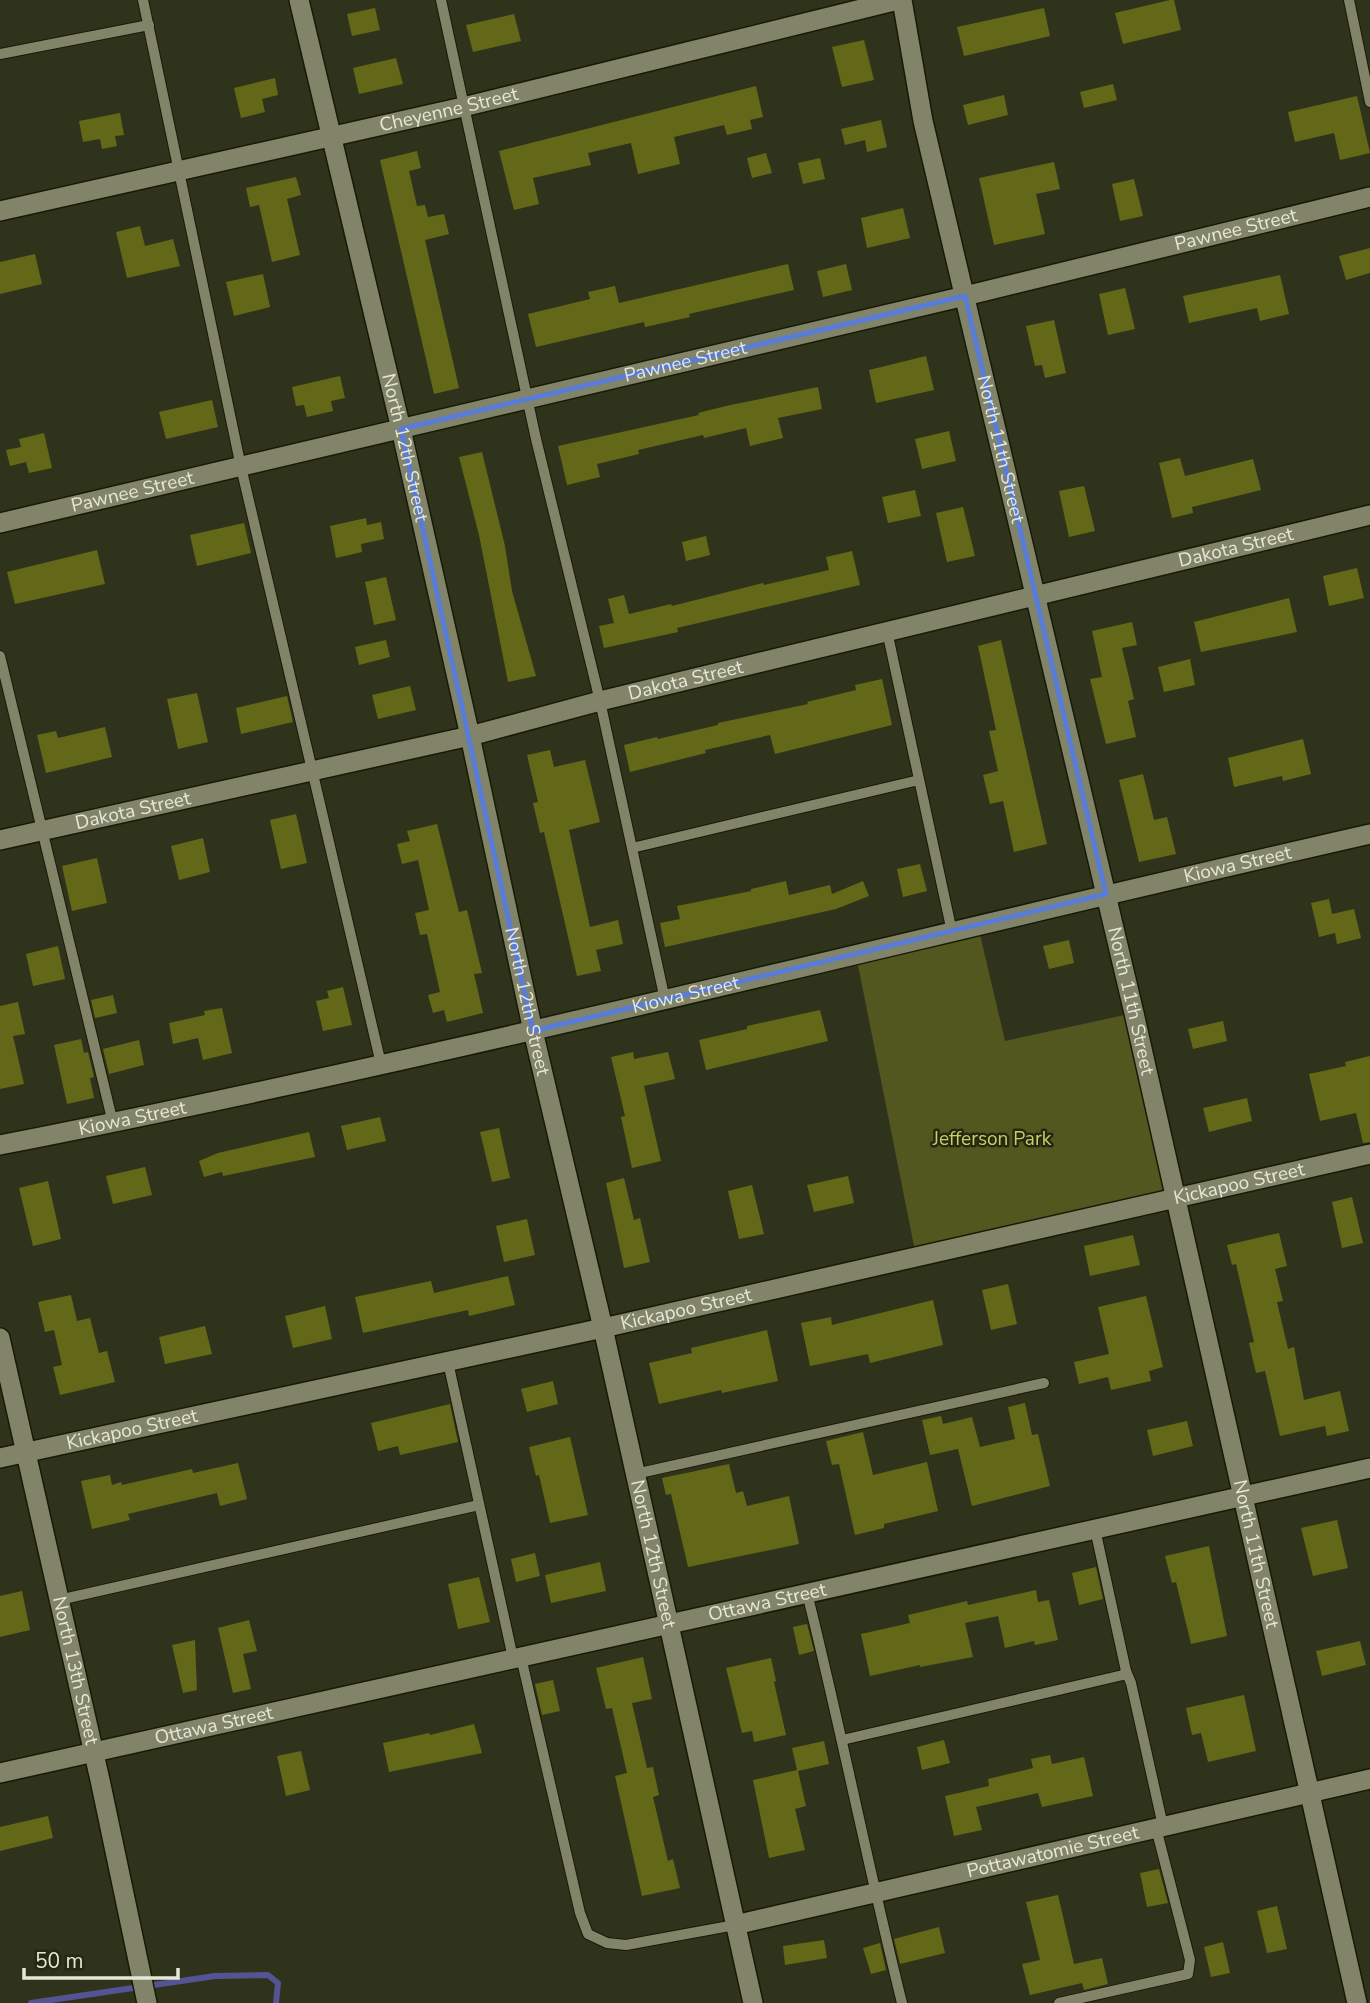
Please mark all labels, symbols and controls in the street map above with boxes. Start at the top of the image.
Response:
street label: Cheyenne Street [377,81,521,138]
street label: Pawnee Street [1172,202,1300,257]
street label: Pawnee Street [621,335,750,389]
street label: North 12th Street [375,371,435,525]
street label: North 11th Street [971,373,1031,526]
street label: Pawnee Street [68,465,197,519]
street label: Dakota Street [1176,521,1296,574]
street label: Dakota Street [625,654,746,707]
street label: Dakota Street [73,785,193,836]
street label: Kiowa Street [1181,839,1294,890]
street label: North 11th Street [1101,924,1161,1078]
street label: North 12th Street [498,925,556,1079]
street label: Kiowa Street [630,970,742,1020]
street label: Kiowa Street [76,1094,189,1142]
park label: Jefferson Park [932,1126,1052,1152]
street label: Kickapoo Street [1171,1156,1307,1211]
street label: Kickapoo Street [618,1282,754,1337]
street label: Kickapoo Street [64,1403,200,1456]
street label: North 12th Street [624,1477,682,1631]
street label: North 11th Street [1227,1477,1285,1631]
street label: Ottawa Street [706,1576,829,1628]
street label: North 13th Street [46,1594,105,1748]
street label: Ottawa Street [152,1700,276,1751]
street label: Pottawatomie Street [964,1820,1142,1884]
scale bar [24,1937,178,1981]
text: 50 m [35,1947,84,1975]

